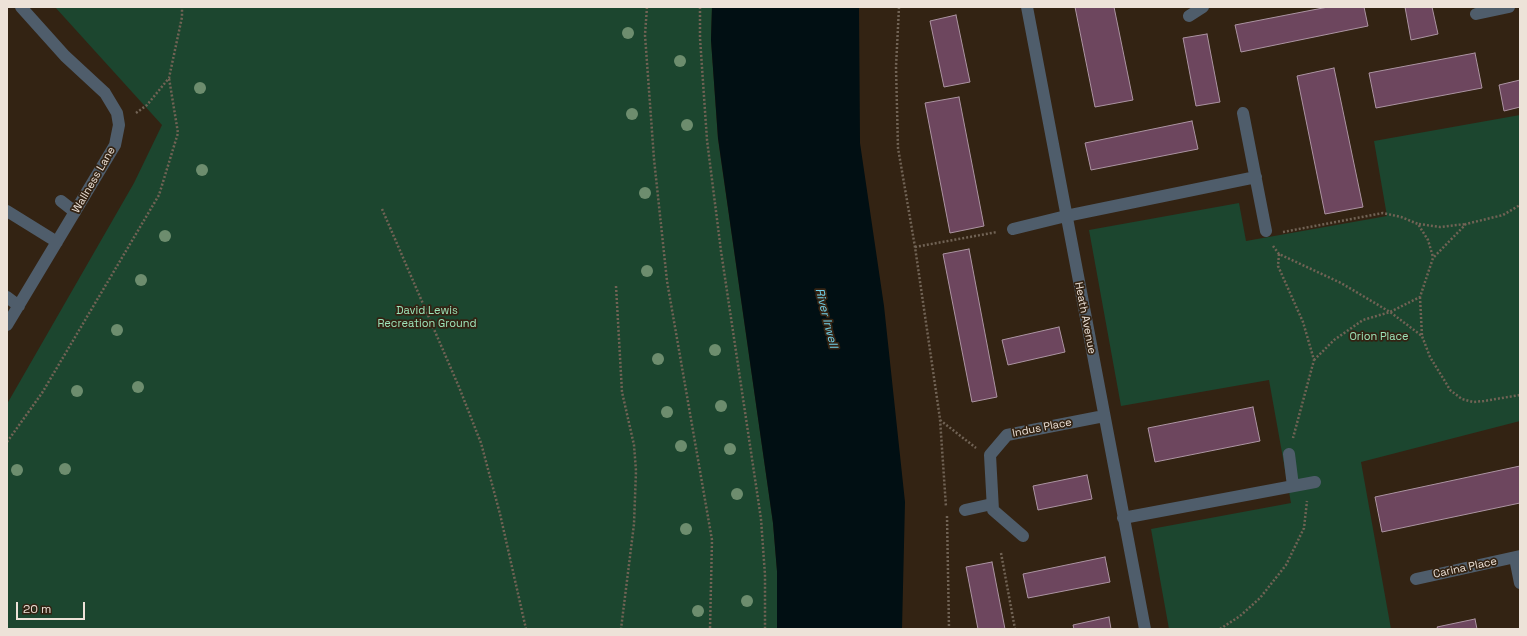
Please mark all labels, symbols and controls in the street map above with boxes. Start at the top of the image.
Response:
street label: Wallness Lane [70,144,118,216]
street label: Heath Avenue [1072,281,1098,355]
water label: River Irwell [812,286,840,350]
park label: David Lewis Recreation Ground [377,304,477,330]
park label: Orion Place [1349,330,1409,344]
street label: Indus Place [1011,416,1073,440]
street label: Carina Place [1432,555,1498,581]
scale bar [18,594,87,620]
text: 20 m [23,601,51,617]

